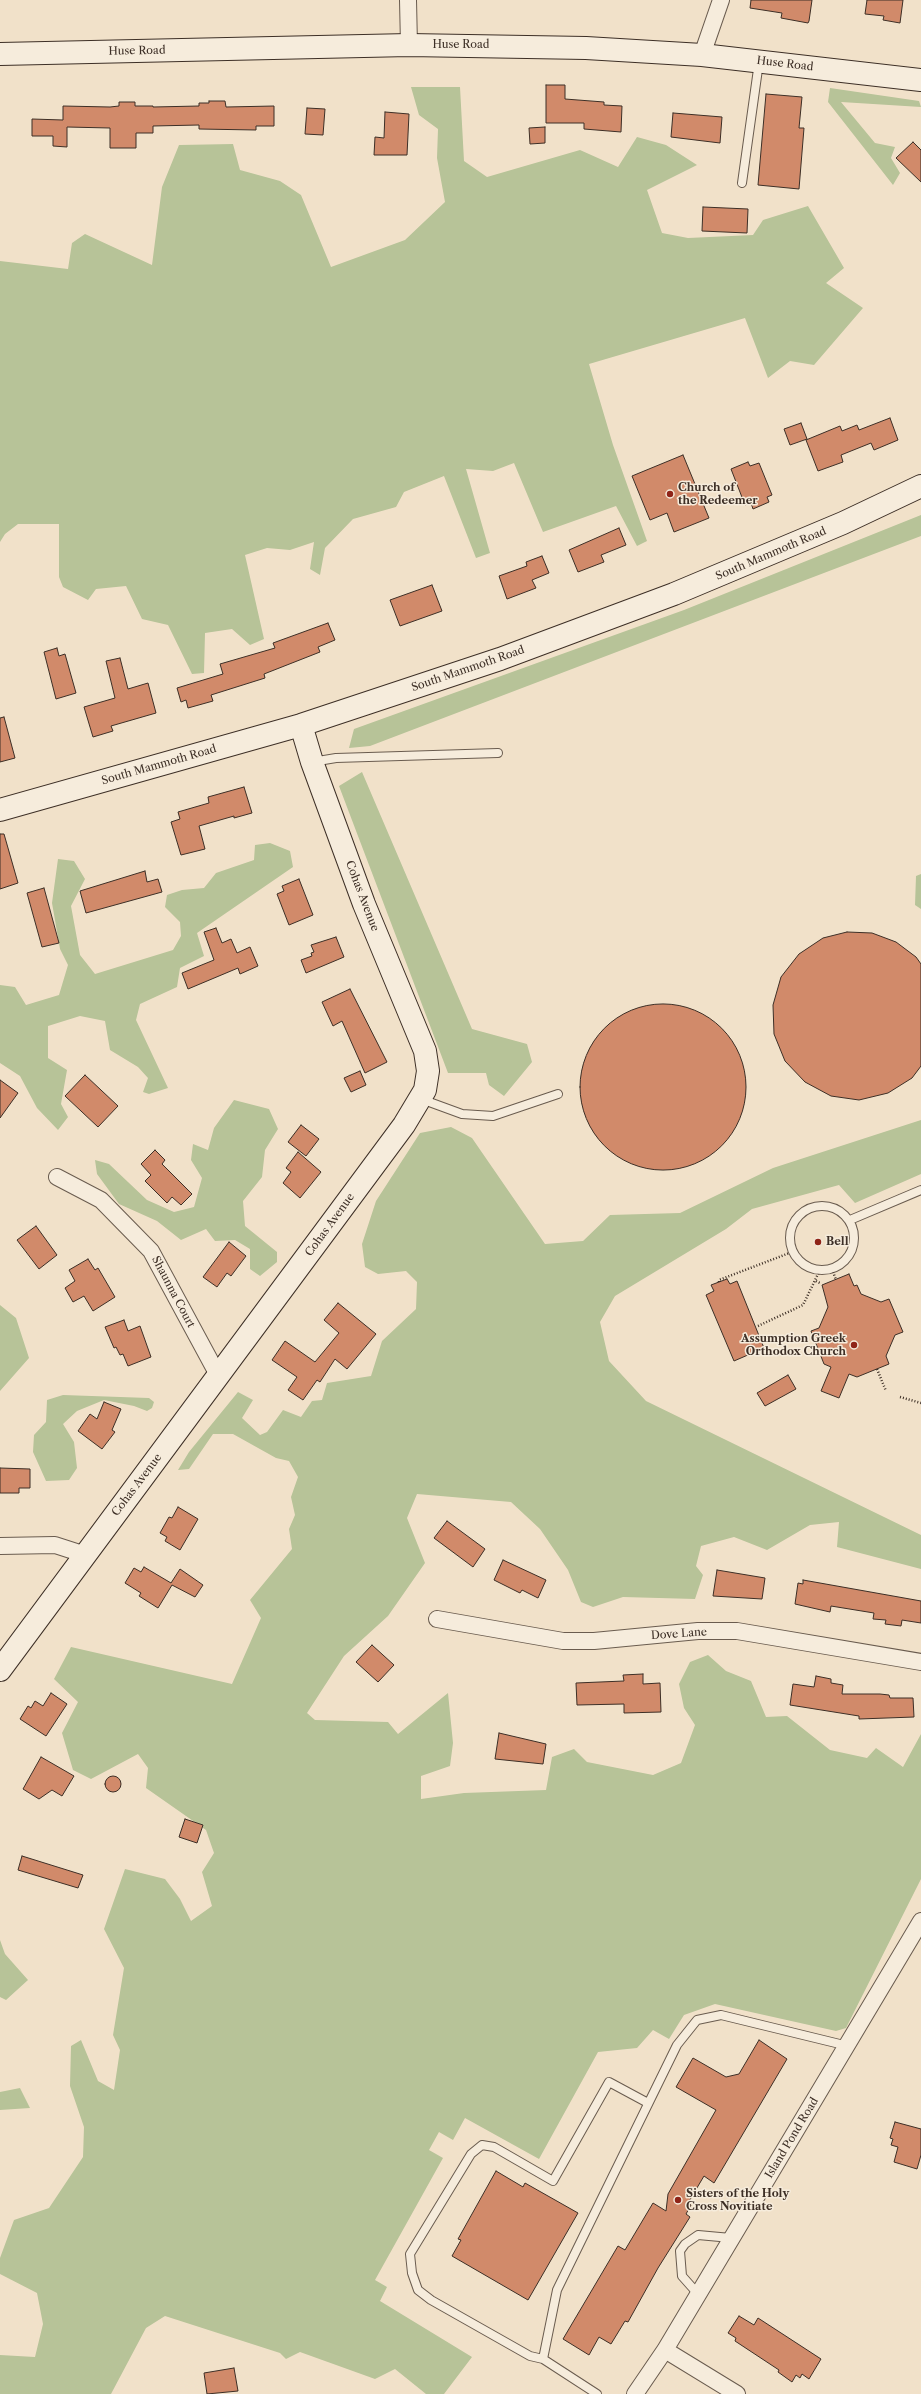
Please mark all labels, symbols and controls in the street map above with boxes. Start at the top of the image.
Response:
street label: Huse Road [432,38,490,52]
street label: Huse Road [108,44,166,58]
street label: Huse Road [756,54,814,74]
place label: Church of the Redeemer [678,481,758,507]
marker: Church of the Redeemer [665,489,675,499]
street label: South Mammoth Road [714,525,828,583]
street label: South Mammoth Road [410,643,526,695]
street label: South Mammoth Road [100,742,218,788]
street label: Cohas Avenue [342,859,382,933]
street label: Cohas Avenue [303,1191,357,1259]
place label: Bell [826,1235,849,1249]
marker: Bell [813,1237,823,1247]
street label: Shaunna Court [149,1254,197,1330]
place label: Assumption Greek Orthodox Church [741,1332,846,1358]
marker: Assumption Greek Orthodox Church [849,1340,859,1350]
street label: Cohas Avenue [109,1451,165,1519]
street label: Dove Lane [651,1625,707,1643]
street label: Island Pond Road [763,2095,821,2181]
place label: Sisters of the Holy Cross Novitiate [686,2187,789,2213]
marker: Sisters of the Holy Cross Novitiate [673,2195,683,2205]

